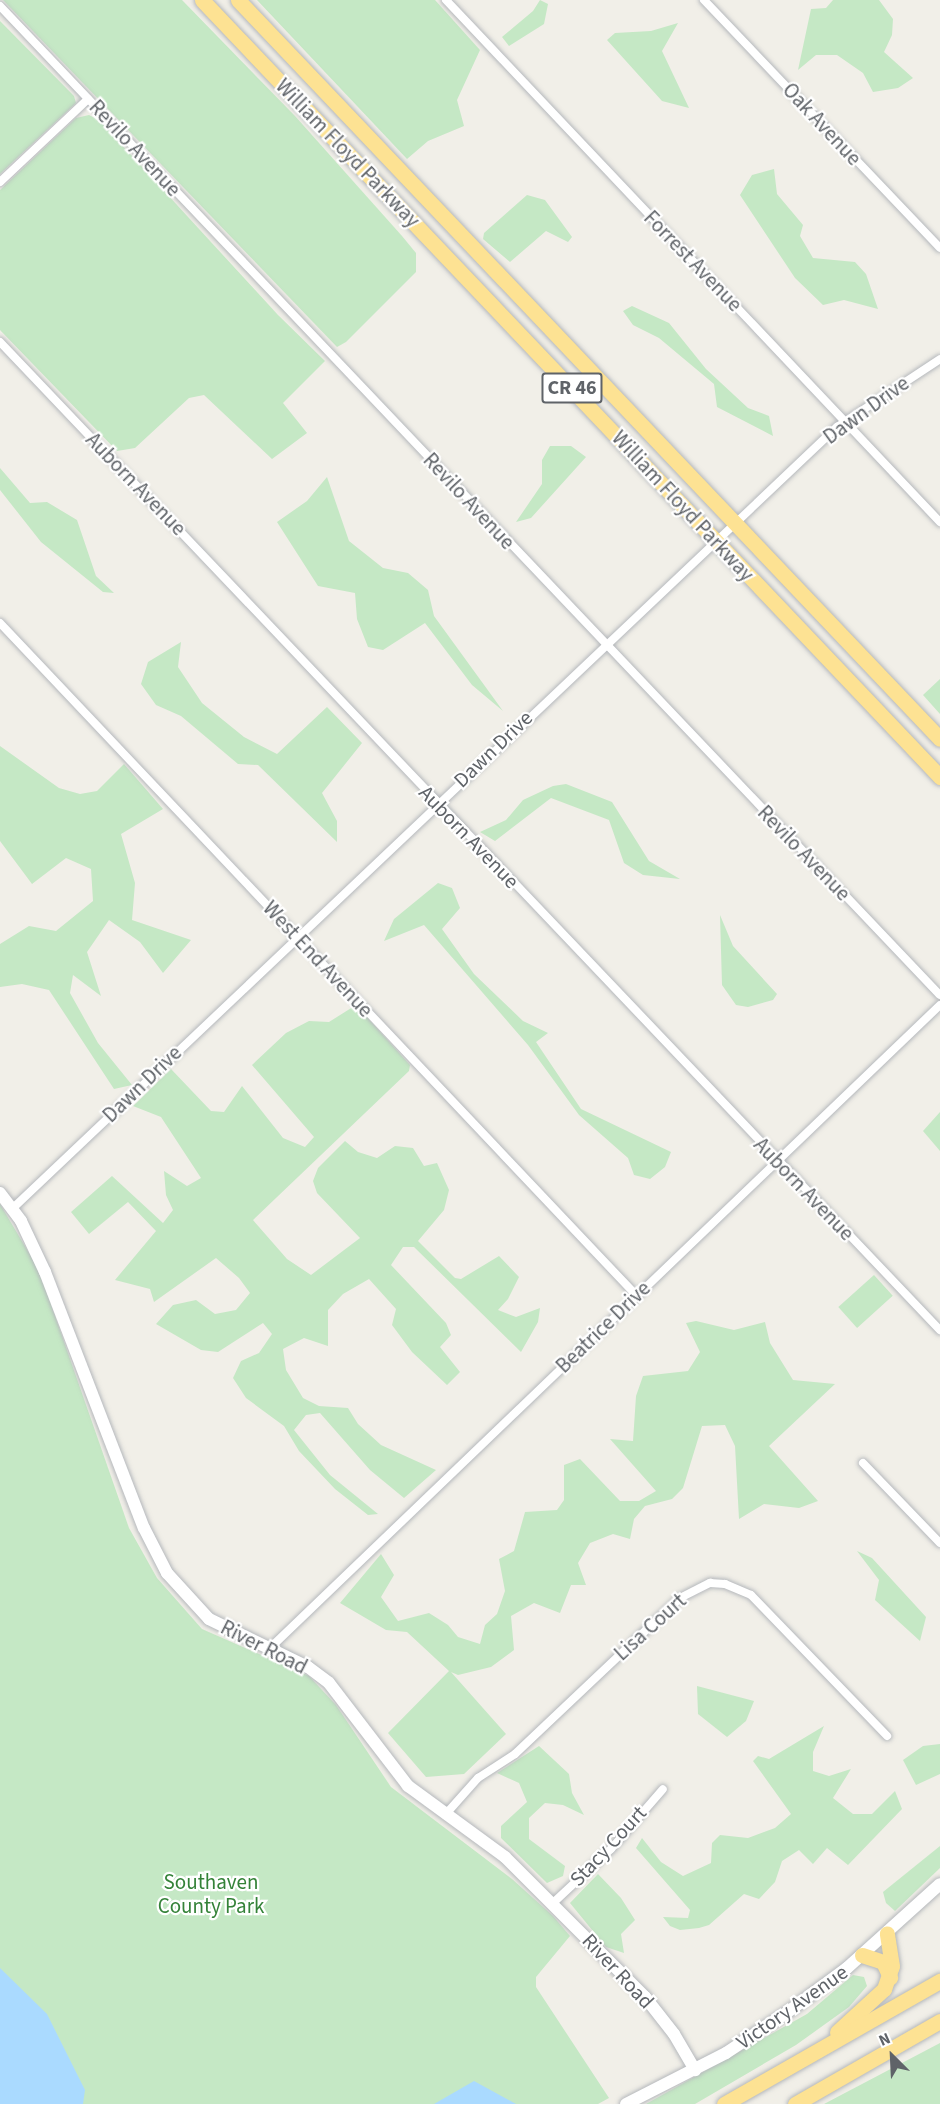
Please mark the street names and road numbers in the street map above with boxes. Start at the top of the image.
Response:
street label: William Floyd Parkway [271,73,425,233]
street label: Oak Avenue [777,77,867,171]
street label: Revilo Avenue [84,94,186,202]
street label: Forrest Avenue [639,205,747,317]
street label: Dawn Drive [818,370,914,450]
road number: CR 46 [540,371,604,405]
street label: William Floyd Parkway [607,425,759,587]
street label: Auborn Avenue [81,427,191,541]
street label: Revilo Avenue [418,447,520,555]
street label: Dawn Drive [448,705,538,793]
street label: Auborn Avenue [414,780,524,894]
street label: Revilo Avenue [752,800,856,906]
street label: West End Avenue [258,896,378,1022]
street label: Dawn Drive [97,1040,187,1128]
street label: Auborn Avenue [749,1132,859,1246]
street label: Beatrice Drive [551,1276,655,1378]
street label: Lisa Court [609,1588,691,1666]
street label: River Road [216,1614,312,1680]
street label: Stacy Court [564,1801,652,1891]
street label: River Road [577,1928,659,2014]
street label: Victory Avenue [731,1959,853,2055]

